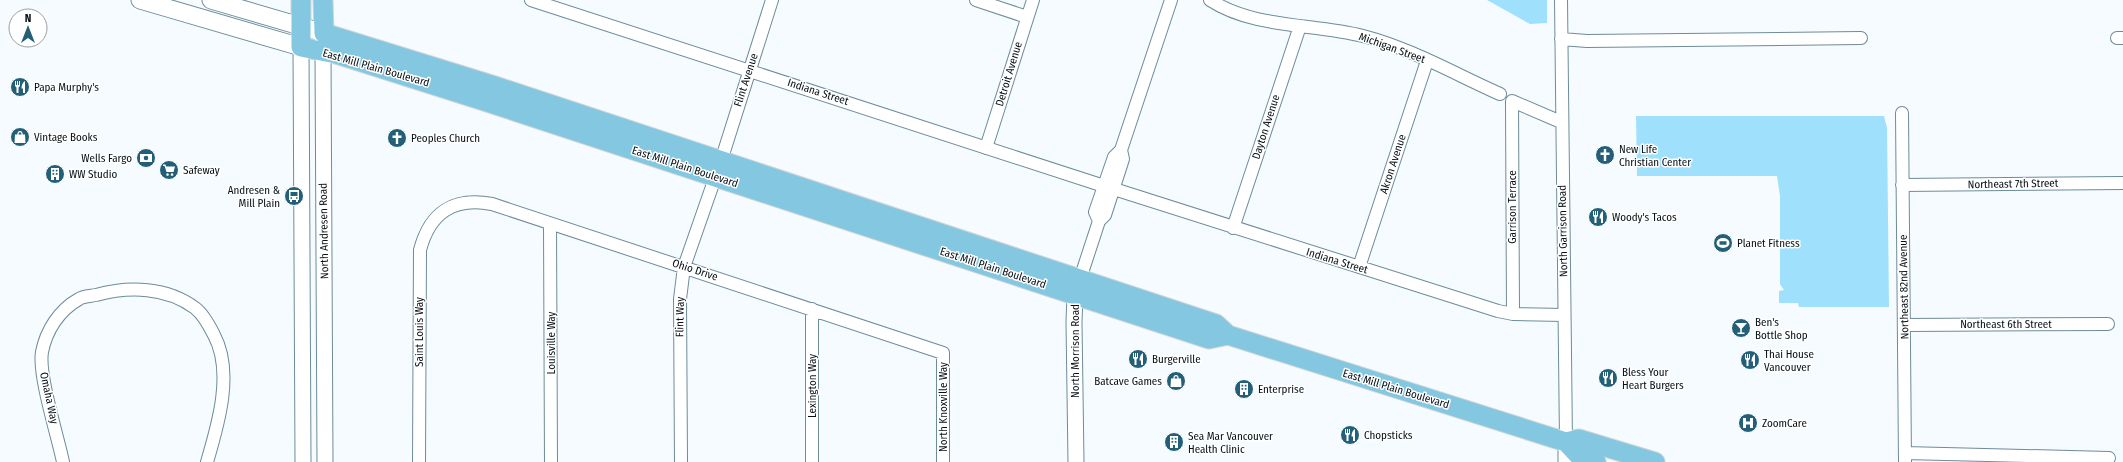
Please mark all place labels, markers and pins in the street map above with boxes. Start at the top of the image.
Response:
restaurant icon: Papa Murphy's [9,76,31,98]
place label: Papa Murphy's [34,81,99,94]
shop icon: Vintage Books [9,126,31,148]
church icon: Peoples Church [386,127,408,149]
place label: Vintage Books [34,131,98,144]
place label: Peoples Church [411,132,480,145]
place label: New Life Christian Center [1619,143,1691,169]
church icon: New Life Christian Center [1594,144,1616,166]
bank icon: Wells Fargo [135,147,157,169]
place label: Wells Fargo [81,152,132,165]
supermarket icon: Safeway [158,159,180,181]
building icon: WW Studio [44,163,66,185]
place label: Safeway [183,164,220,177]
place label: WW Studio [69,168,118,181]
place label: Andresen & Mill Plain [228,184,280,210]
bus stop icon: Andresen & Mill Plain [283,185,305,207]
restaurant icon: Woody's Tacos [1587,206,1609,228]
place label: Woody's Tacos [1612,211,1677,224]
sports icon: Planet Fitness [1712,232,1734,254]
place label: Planet Fitness [1737,237,1800,250]
place label: Ben's Bottle Shop [1755,316,1808,342]
bar icon: Ben's Bottle Shop [1730,317,1752,339]
restaurant icon: Burgerville [1127,348,1149,370]
place label: Thai House Vancouver [1764,348,1814,374]
restaurant icon: Thai House Vancouver [1739,349,1761,371]
place label: Burgerville [1152,353,1201,366]
place label: Bless Your Heart Burgers [1622,366,1684,392]
restaurant icon: Bless Your Heart Burgers [1597,367,1619,389]
shop icon: Batcave Games [1165,370,1187,392]
place label: Batcave Games [1094,375,1162,388]
building icon: Enterprise [1233,378,1255,400]
place label: Enterprise [1258,383,1304,396]
hospital icon: ZoomCare [1737,412,1759,434]
place label: ZoomCare [1762,417,1807,430]
restaurant icon: Chopsticks [1339,424,1361,446]
place label: Chopsticks [1364,429,1413,442]
place label: Sea Mar Vancouver Health Clinic [1188,430,1273,456]
building icon: Sea Mar Vancouver Health Clinic [1163,431,1185,453]

